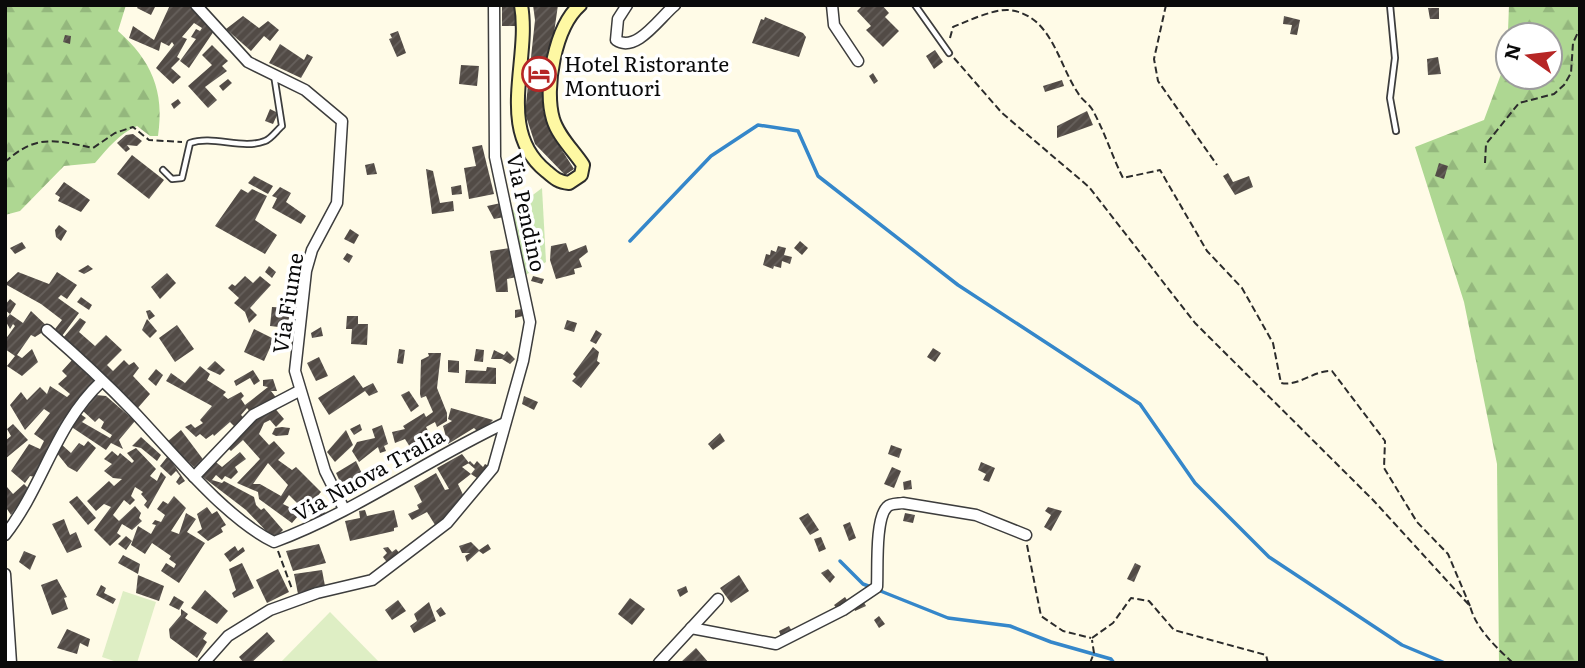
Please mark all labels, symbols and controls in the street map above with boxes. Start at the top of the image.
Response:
north arrow [1494,21,1564,91]
text: N [1496,40,1527,63]
place label: Hotel Ristorante Montuori [564,47,729,102]
hotel icon: Hotel Ristorante Montuori [520,55,558,93]
street label: Via Pendino [500,150,556,274]
street label: Via Fiume [263,250,309,356]
street label: Via Nuova Tralia [287,418,450,528]

